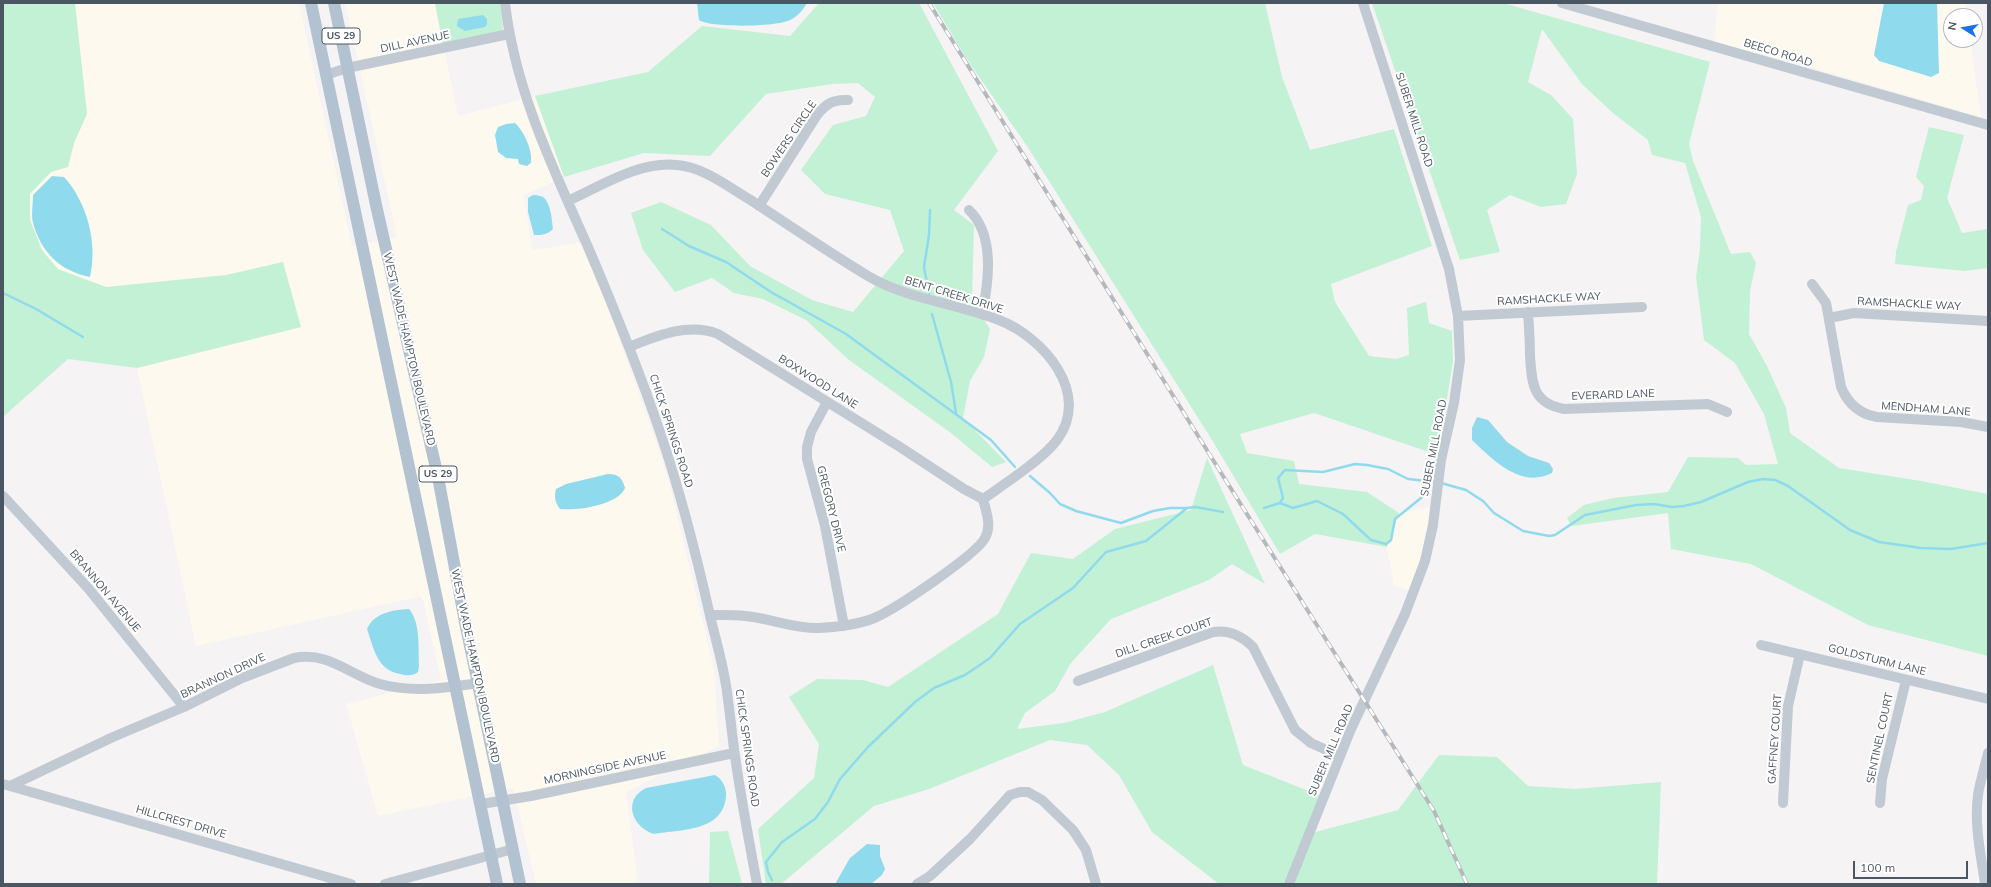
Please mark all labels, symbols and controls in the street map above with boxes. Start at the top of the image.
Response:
north arrow [1943,8,1983,48]
text: N [1945,20,1960,31]
road number: US 29 [322,28,360,44]
street label: DILL AVENUE [379,28,451,56]
street label: BEECO ROAD [1742,36,1814,70]
street label: SUBER MILL ROAD [1392,71,1436,169]
street label: BOWERS CIRCLE [758,98,820,180]
street label: WEST WADE HAMPTON BOULEVARD [380,251,438,447]
street label: BENT CREEK DRIVE [903,274,1005,316]
street label: RAMSHACKLE WAY [1497,290,1601,308]
street label: RAMSHACKLE WAY [1857,295,1961,313]
street label: BOXWOOD LANE [776,352,860,412]
street label: CHICK SPRINGS ROAD [646,372,696,490]
street label: EVERARD LANE [1571,387,1655,403]
street label: SUBER MILL ROAD [1418,398,1450,498]
street label: MENDHAM LANE [1881,399,1971,419]
street label: GREGORY DRIVE [814,464,848,554]
road number: US 29 [419,466,457,482]
street label: BRANNON AVENUE [67,547,143,635]
street label: WEST WADE HAMPTON BOULEVARD [448,568,502,764]
street label: DILL CREEK COURT [1114,615,1214,661]
street label: GOLDSTURM LANE [1827,641,1927,679]
street label: BRANNON DRIVE [179,651,267,701]
street label: CHICK SPRINGS ROAD [732,688,762,808]
street label: SENTINEL COURT [1864,691,1896,785]
street label: GAFFNEY COURT [1765,693,1785,785]
street label: SUBER MILL ROAD [1306,702,1356,798]
street label: MORNINGSIDE AVENUE [543,749,667,787]
street label: HILLCREST DRIVE [134,803,228,841]
scale bar [1855,853,1970,879]
text: 100 m [1860,860,1895,875]

